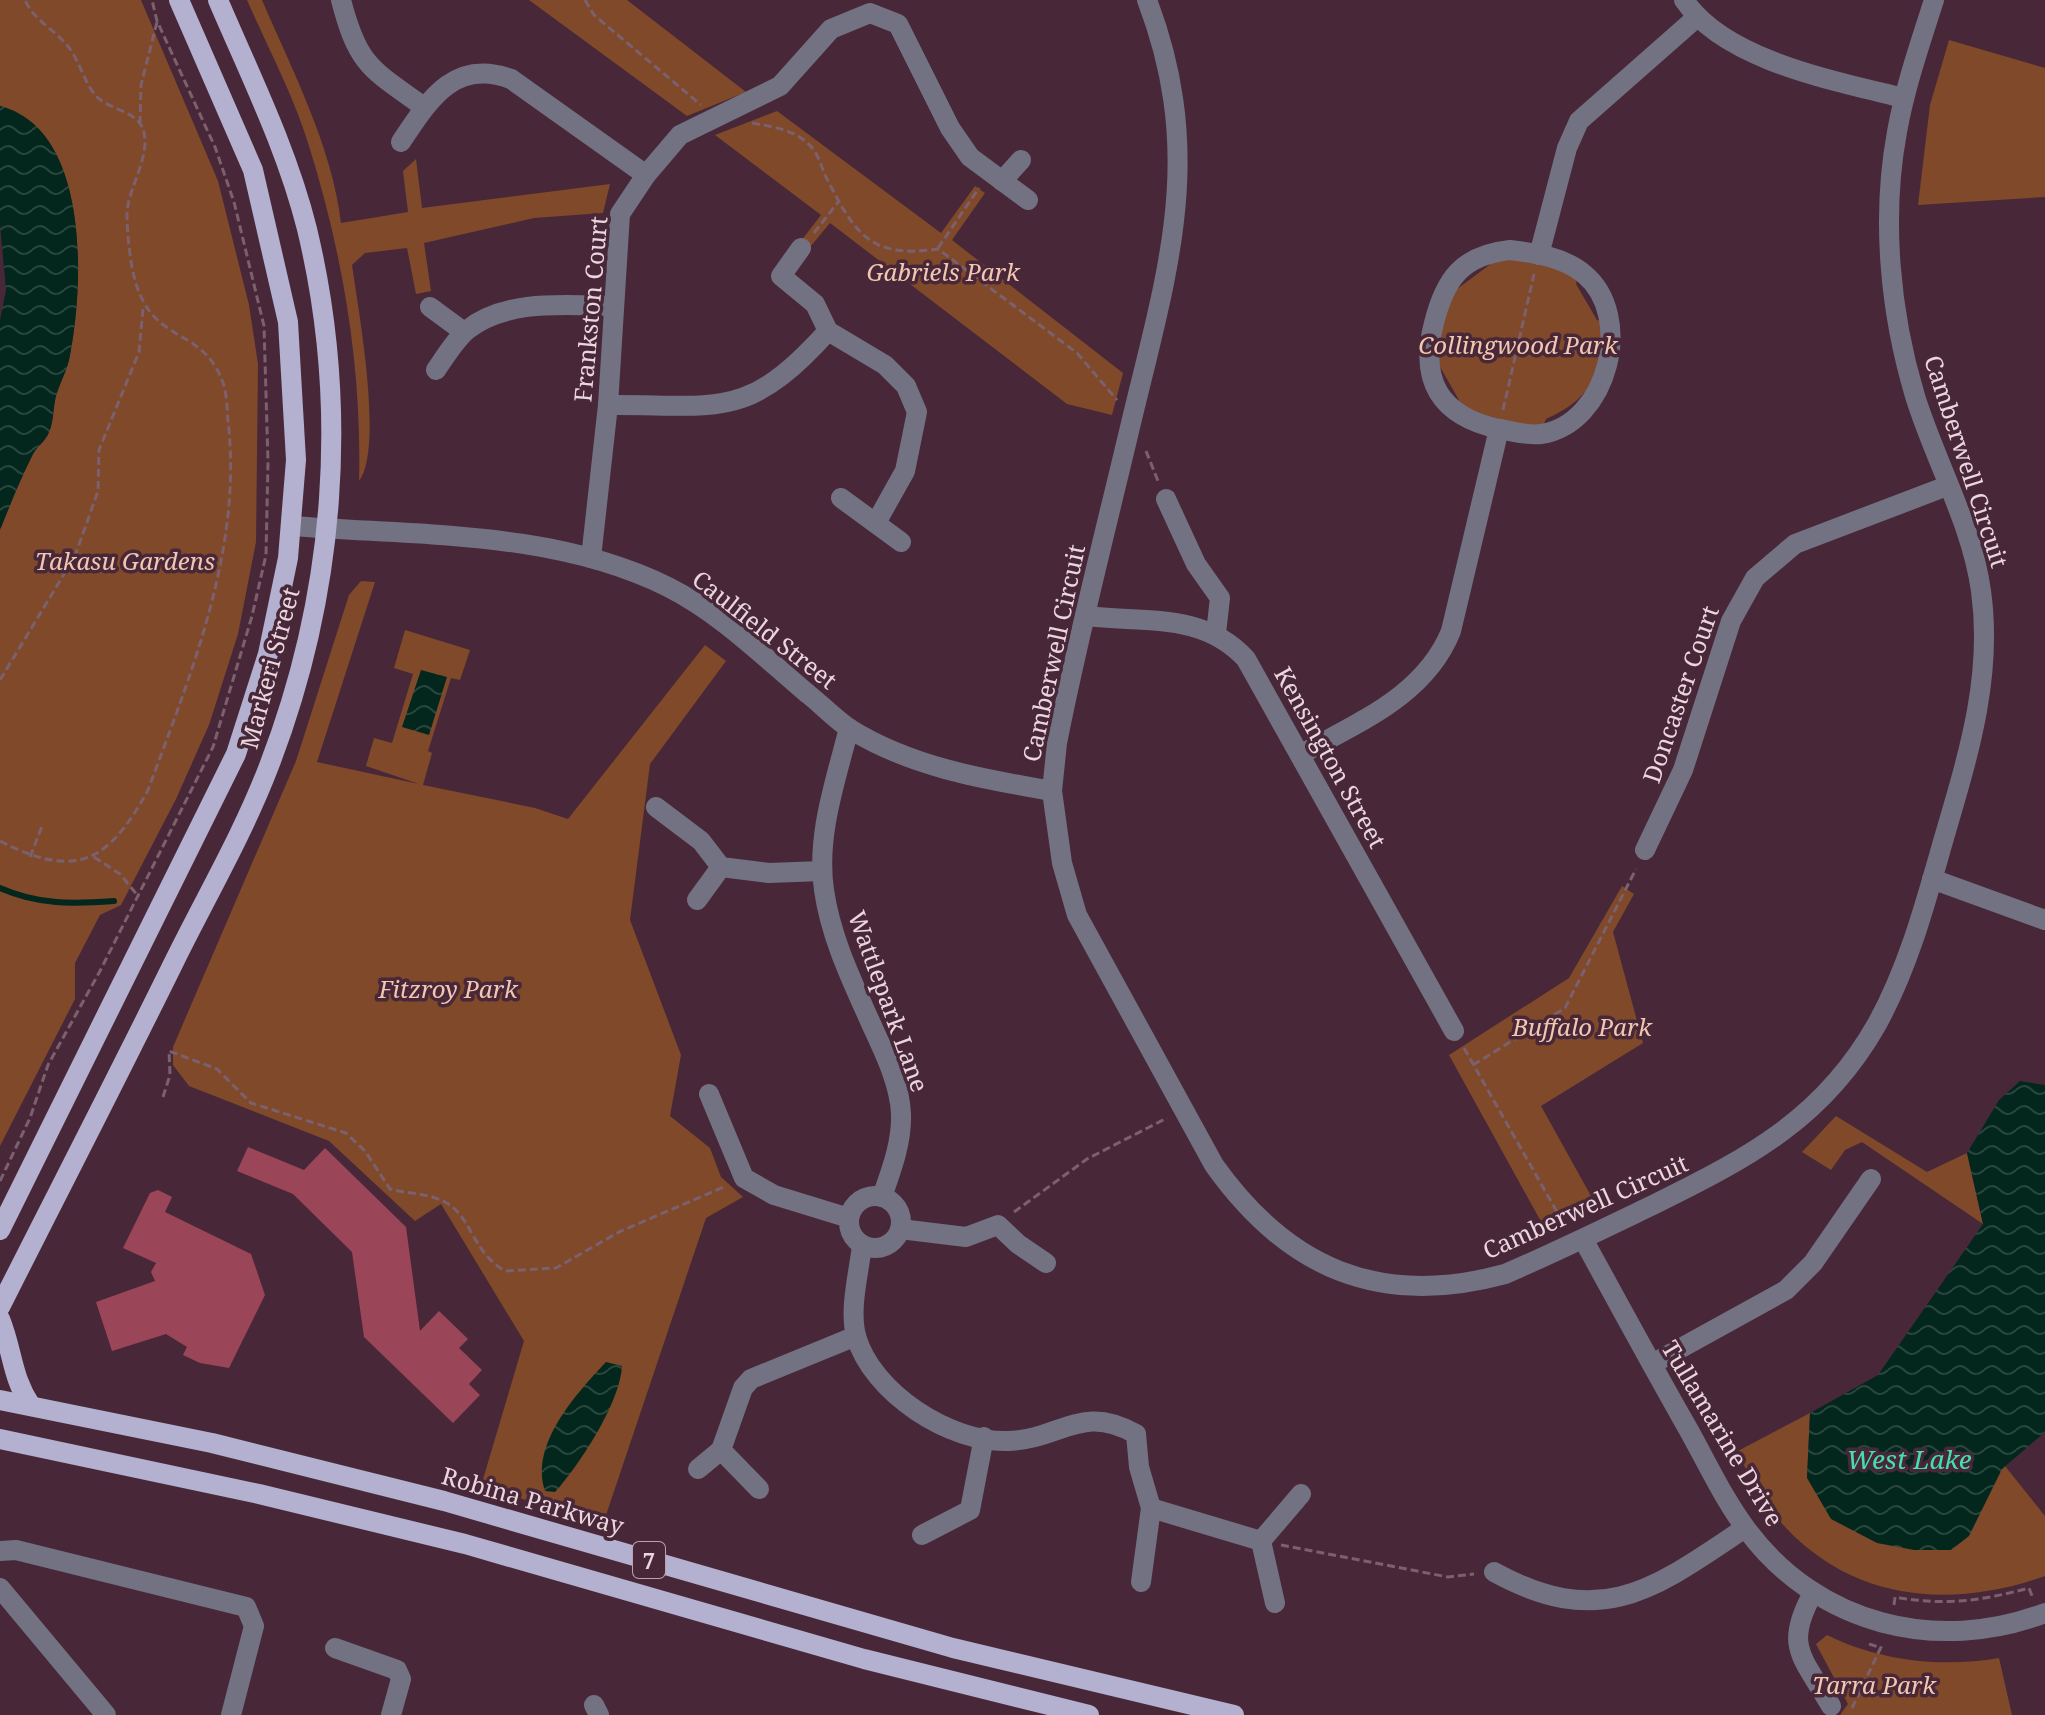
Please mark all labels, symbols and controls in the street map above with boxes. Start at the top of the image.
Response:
street label: Frankston Court [565,215,615,403]
park label: Gabriels Park [866,255,1021,288]
park label: Collingwood Park [1418,328,1619,361]
street label: Camberwell Circuit [1917,351,2017,571]
street label: Camberwell Circuit [1014,541,1092,765]
park label: Takasu Gardens [35,544,215,577]
street label: Caulfield Street [686,562,844,696]
street label: Markeri Street [232,584,306,752]
street label: Doncaster Court [1634,601,1726,787]
street label: Kensington Street [1267,660,1395,854]
street label: Wattlepark Lane [841,906,937,1096]
park label: Fitzroy Park [377,972,519,1005]
park label: Buffalo Park [1511,1010,1653,1043]
street label: Camberwell Circuit [1477,1146,1693,1266]
street label: Tullamarine Drive [1654,1334,1792,1532]
water label: West Lake [1846,1441,1972,1477]
street label: Robina Parkway [438,1458,628,1542]
road number: 7 [633,1542,665,1578]
park label: Tarra Park [1812,1668,1937,1701]

